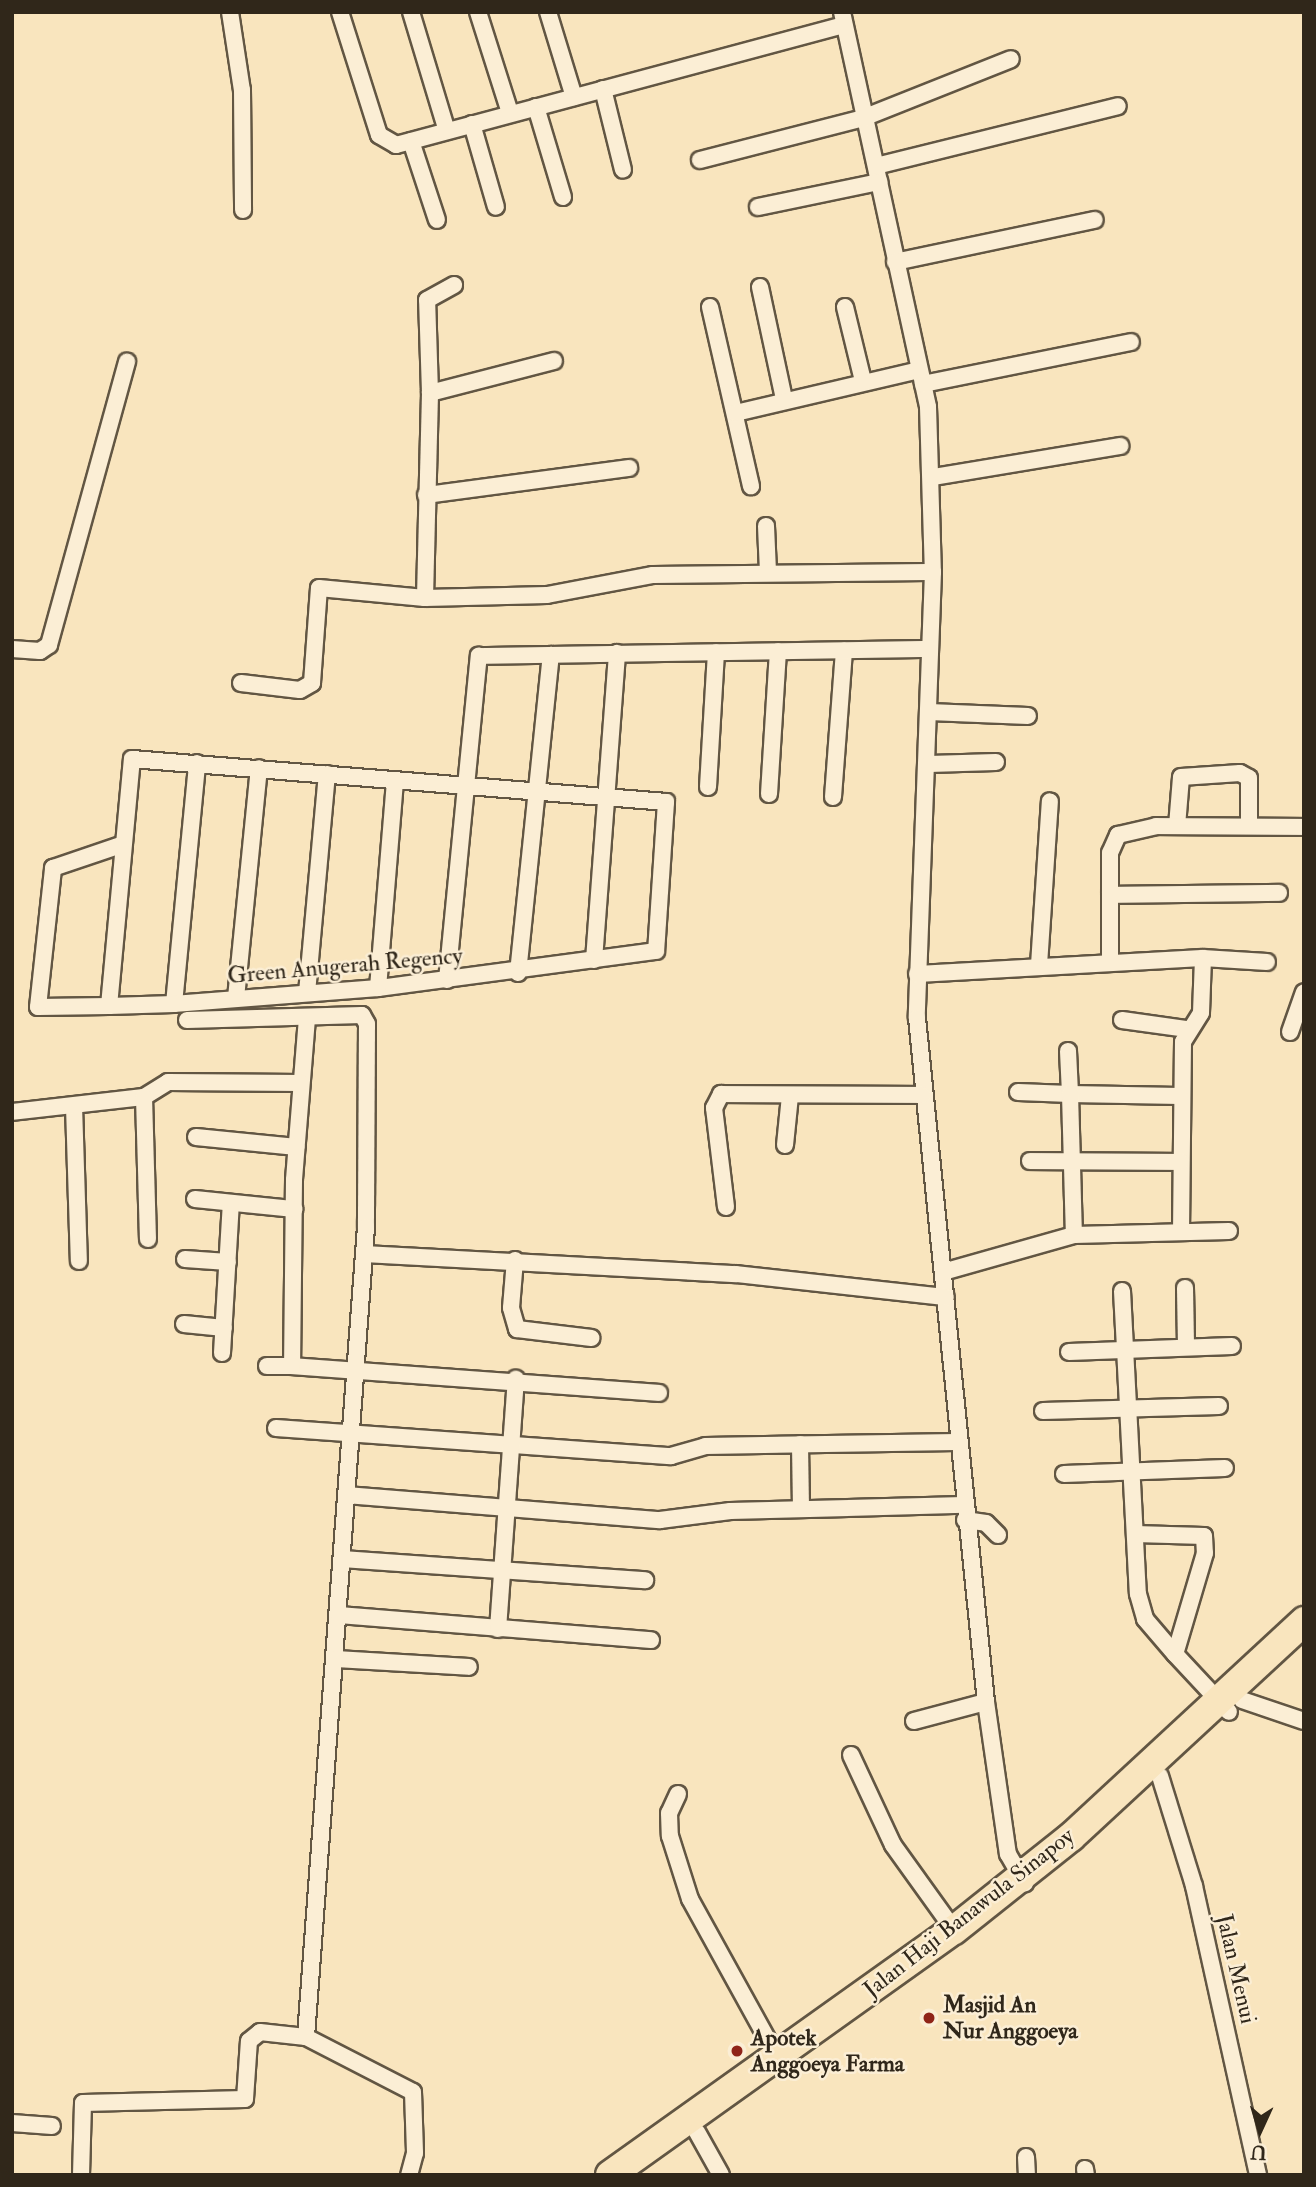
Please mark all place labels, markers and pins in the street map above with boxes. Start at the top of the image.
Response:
place label: Masjid An Nur Anggoeya [943,1991,1078,2045]
marker: Masjid An Nur Anggoeya [921,2010,937,2026]
place label: Apotek Anggoeya Farma [751,2024,904,2078]
marker: Apotek Anggoeya Farma [729,2043,745,2059]

